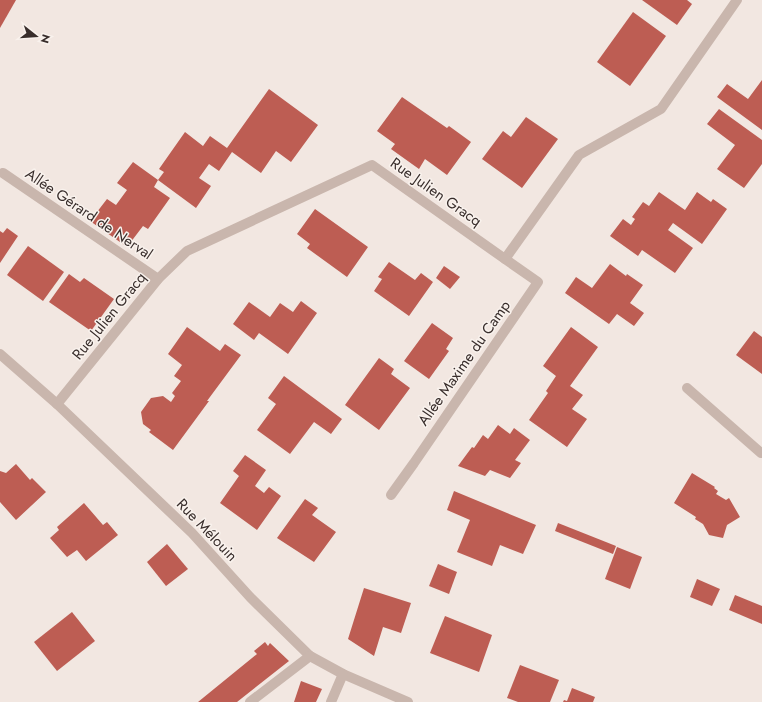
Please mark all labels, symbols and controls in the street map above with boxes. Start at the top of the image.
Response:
north arrow [16,16,56,56]
text: N [37,32,54,45]
street label: Rue Julien Gracq [386,152,486,232]
street label: Allée Gérard de Nerval [21,163,157,265]
street label: Rue Julien Gracq [67,267,151,365]
street label: Allée Maxime du Camp [412,295,516,430]
street label: Rue Mélouin [171,494,243,566]

